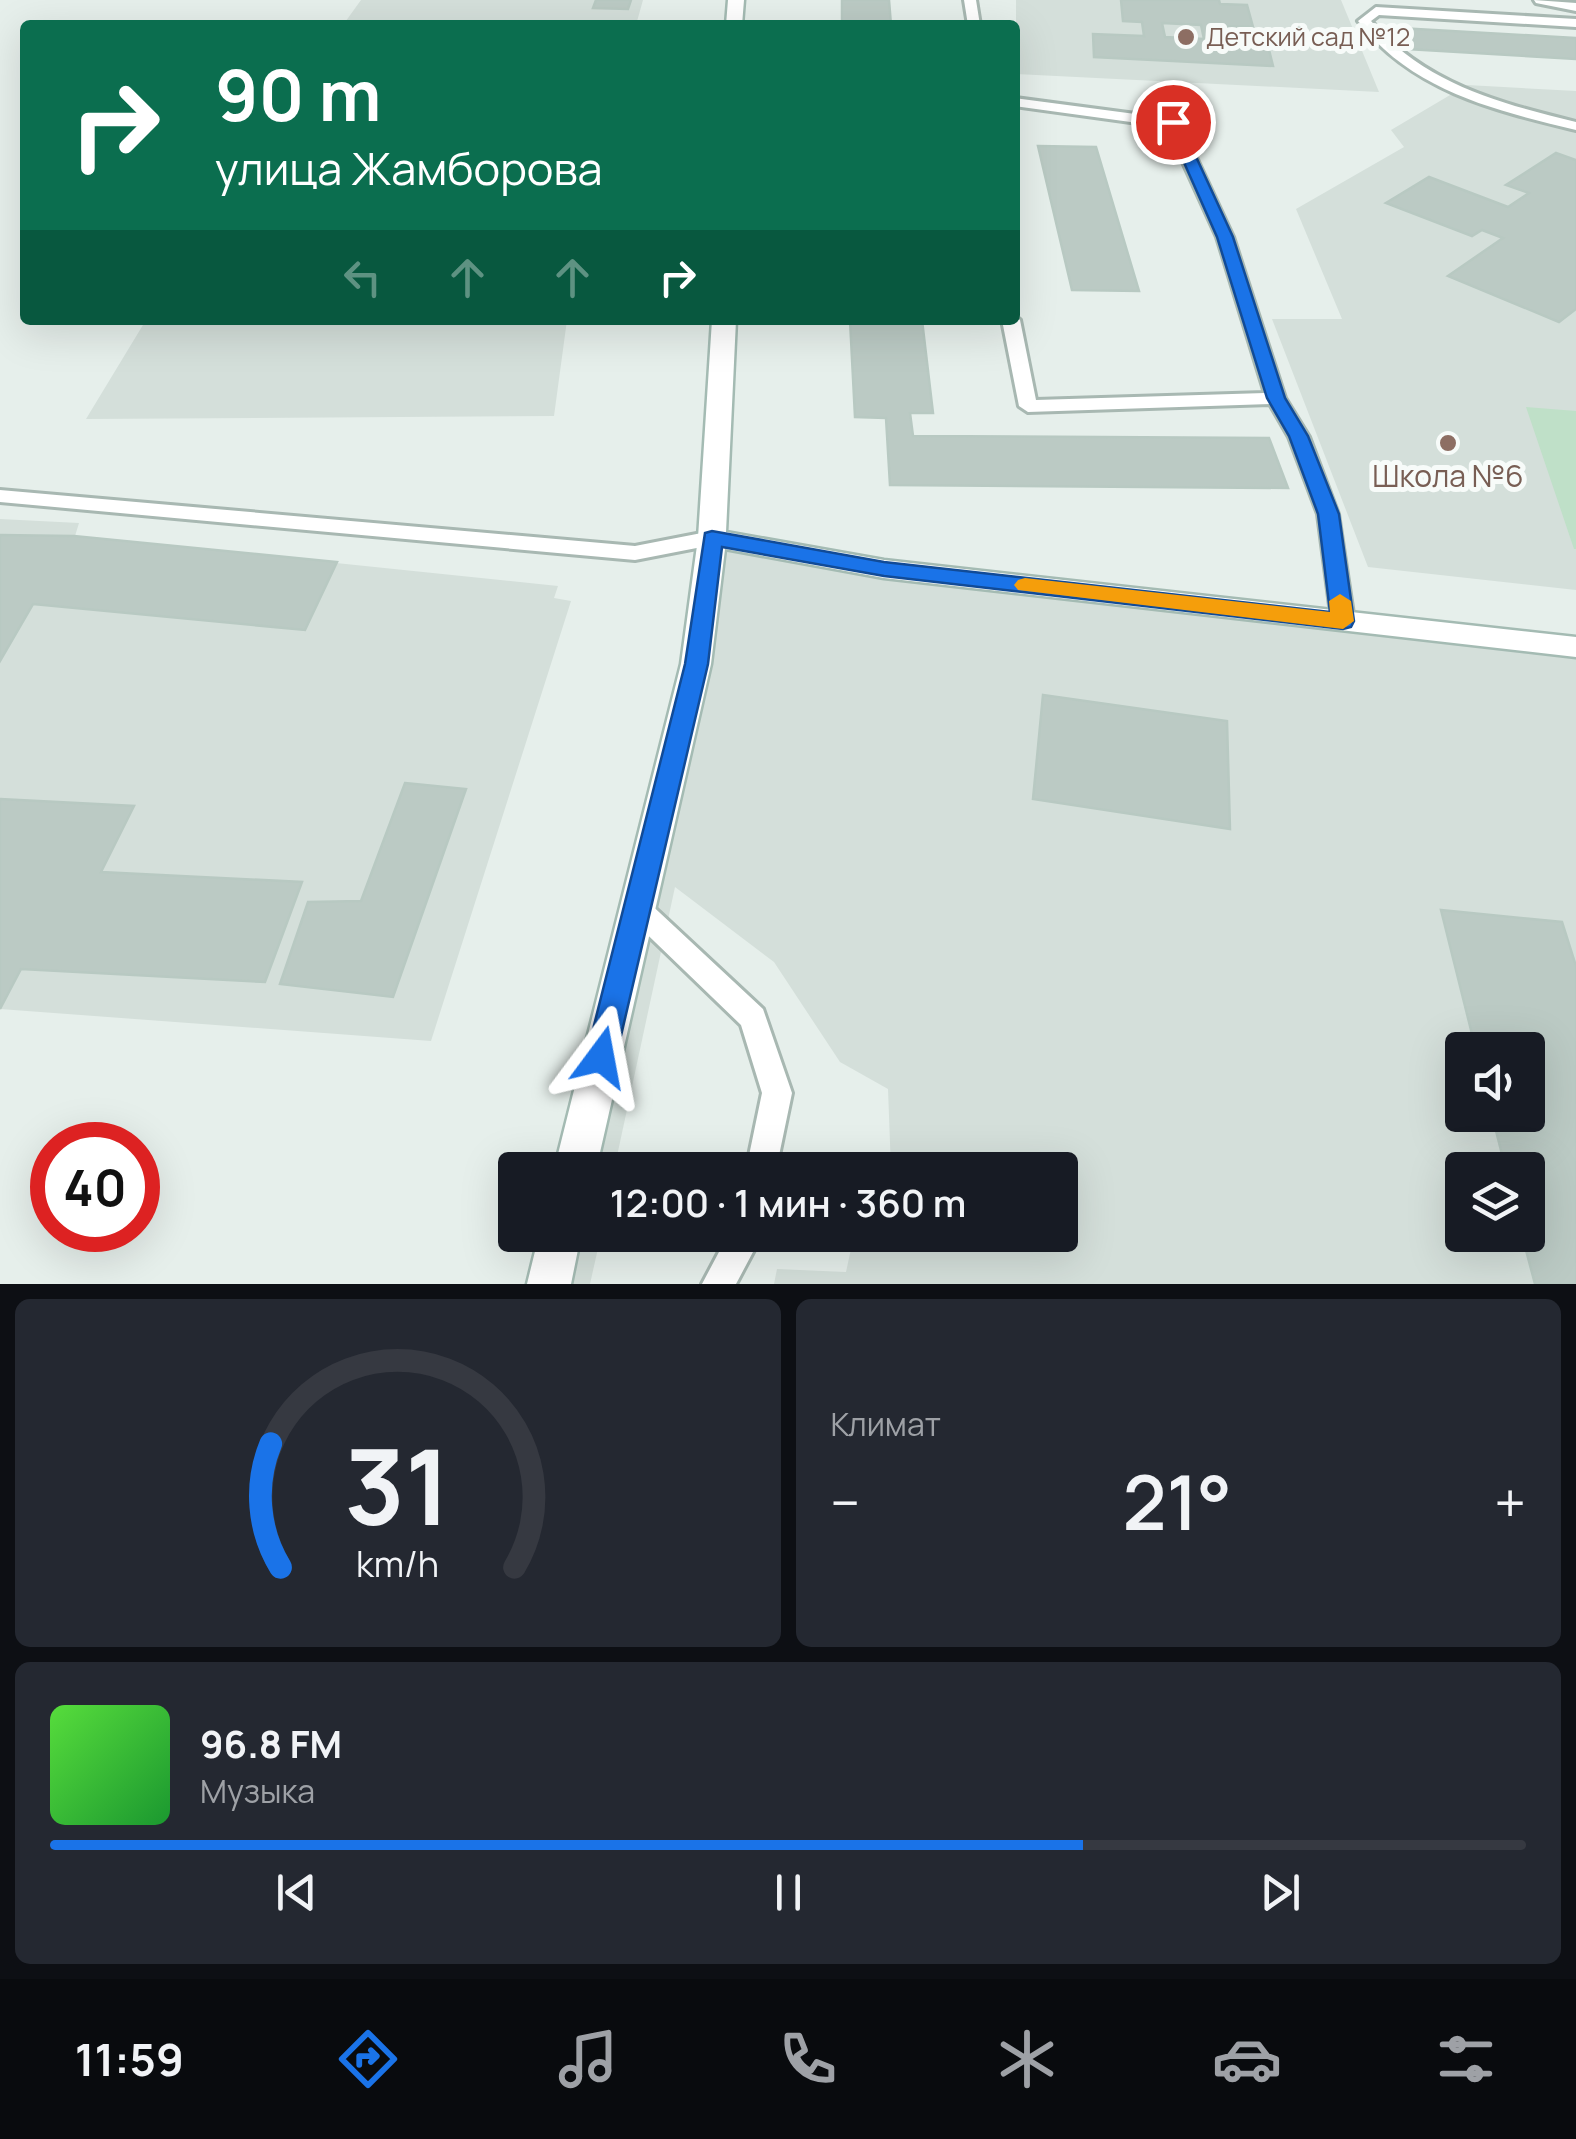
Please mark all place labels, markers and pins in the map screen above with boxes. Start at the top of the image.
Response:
place label: Детский сад №12 [1206,19,1410,54]
marker: Детский сад №12 [1175,26,1197,48]
pin [1131,80,1216,165]
marker: Школа №6 [1437,432,1459,454]
place label: Школа №6 [1372,455,1524,496]

